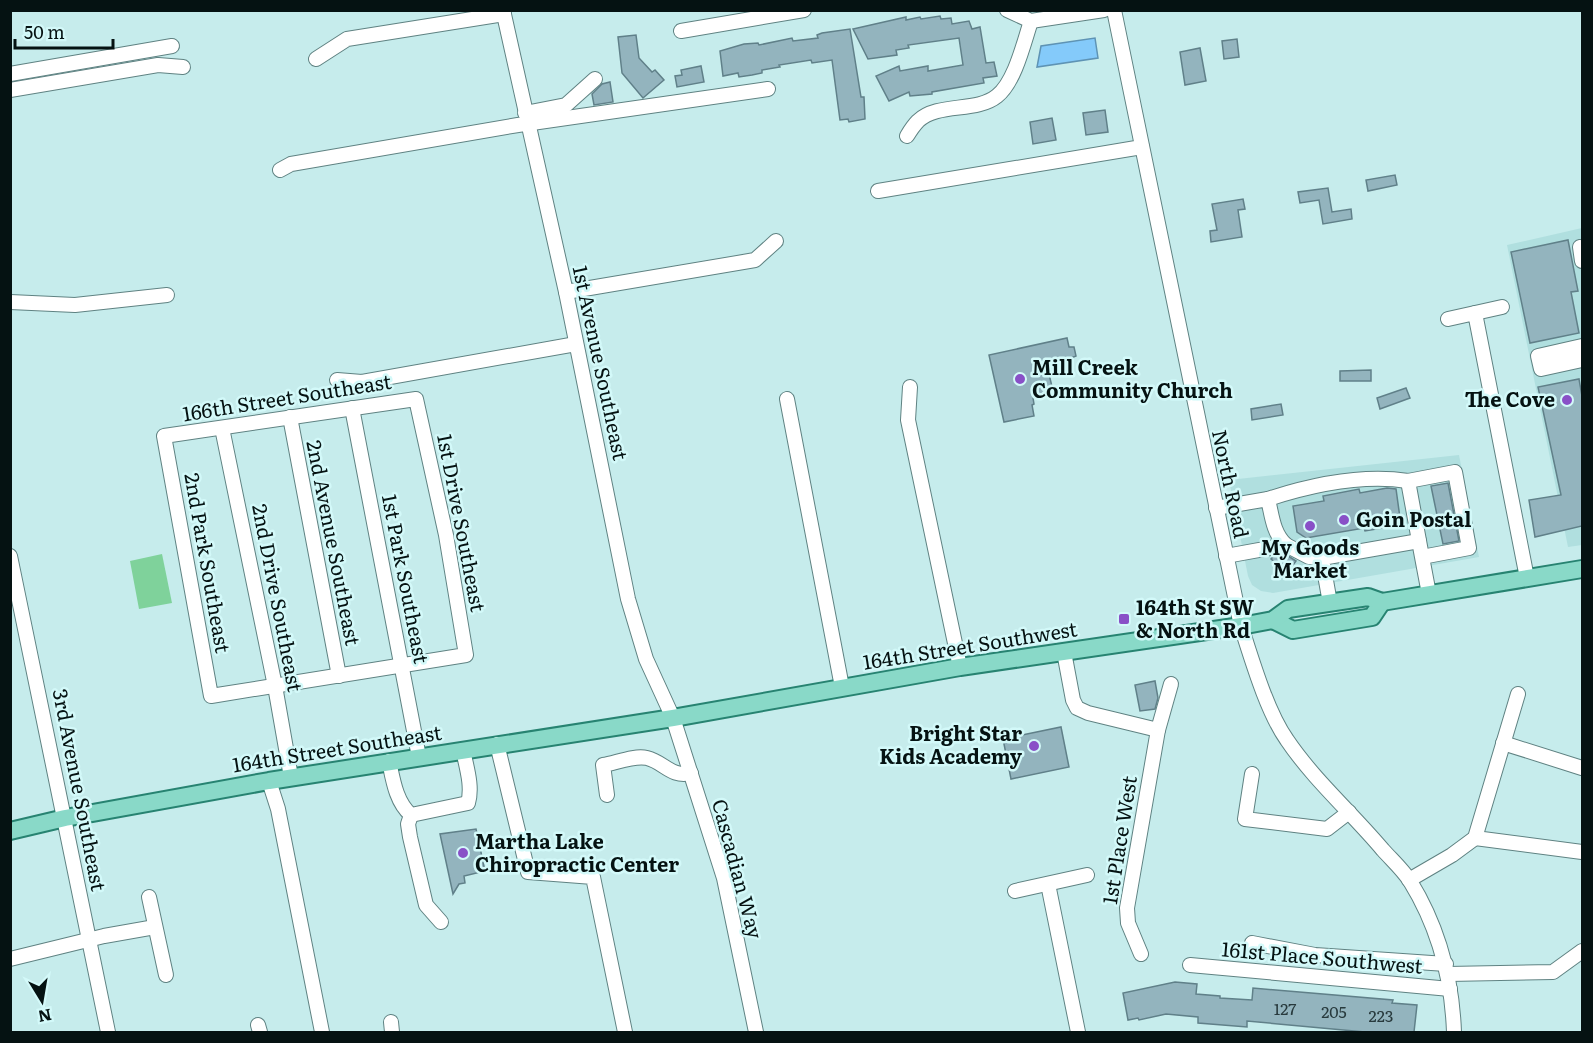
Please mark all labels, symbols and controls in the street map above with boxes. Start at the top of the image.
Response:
scale bar [15,12,112,50]
text: 50 m [24,18,65,45]
street label: 1st Avenue Southeast [567,263,637,463]
place label: Mill Creek Community Church [1032,351,1233,404]
street label: 166th Street Southeast [180,365,393,427]
marker: Mill Creek Community Church [1013,372,1027,386]
place label: The Cove [1465,383,1555,413]
marker: The Cove [1560,393,1574,407]
street label: North Road [1206,426,1258,541]
street label: 1st Drive Southeast [431,431,495,614]
street label: 2nd Avenue Southeast [300,437,370,648]
street label: 2nd Park Southeast [178,470,240,655]
street label: 1st Park Southeast [376,491,438,666]
street label: 2nd Drive Southeast [246,501,312,694]
place label: Goin Postal [1356,503,1472,533]
marker: Goin Postal [1337,513,1351,527]
marker: My Goods Market [1303,519,1317,533]
place label: My Goods Market [1261,531,1359,584]
place label: 164th St SW & North Rd [1136,591,1254,644]
street label: 164th Street Southwest [860,612,1079,676]
marker: 164th St SW & North Rd [1117,612,1131,626]
street label: 3rd Avenue Southeast [47,686,115,893]
street label: 164th Street Southeast [230,716,443,778]
place label: Bright Star Kids Academy [879,717,1023,770]
marker: Bright Star Kids Academy [1027,739,1041,753]
street label: 1st Place West [1093,773,1143,906]
street label: Cascadian Way [706,795,772,942]
place label: Martha Lake Chiropractic Center [475,825,679,878]
marker: Martha Lake Chiropractic Center [456,846,470,860]
street label: 161st Place Southwest [1220,932,1424,980]
north arrow [12,971,72,1031]
house number: 127 [1274,996,1296,1020]
house number: 205 [1321,999,1347,1023]
house number: 223 [1369,1003,1393,1027]
text: N [36,1004,54,1030]

